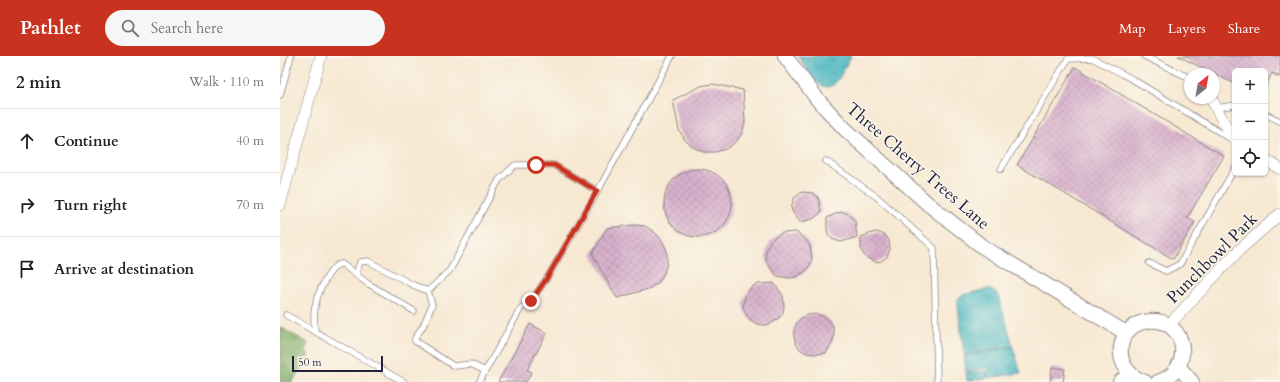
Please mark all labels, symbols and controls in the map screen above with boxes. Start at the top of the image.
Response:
search box [105,10,385,46]
text: Pathlet [20,15,81,41]
icon: search [119,17,141,39]
text: Search here [151,18,223,38]
text: Map [1119,19,1146,38]
text: Layers [1168,19,1206,38]
text: Share [1228,19,1260,38]
north arrow [1184,68,1220,104]
map controls [1232,68,1268,176]
button: + [1232,68,1268,104]
text: 2 min [16,71,61,94]
text: Walk · 110 m [189,73,264,91]
street label: Three Cherry Trees Lane [841,97,995,235]
button: − [1232,104,1268,140]
icon: ahead [16,130,38,152]
text: Continue [54,131,119,151]
text: 40 m [236,132,264,150]
button: locate [1232,140,1268,176]
route start [527,156,545,174]
icon: right [16,194,38,216]
text: Turn right [54,195,127,215]
text: 70 m [236,196,264,214]
street label: Punchbowl Park [1162,207,1263,308]
icon: arrive [16,258,38,280]
text: Arrive at destination [54,259,194,279]
route end [522,292,540,310]
scale bar [292,354,383,373]
text: 50 m [298,355,322,370]

